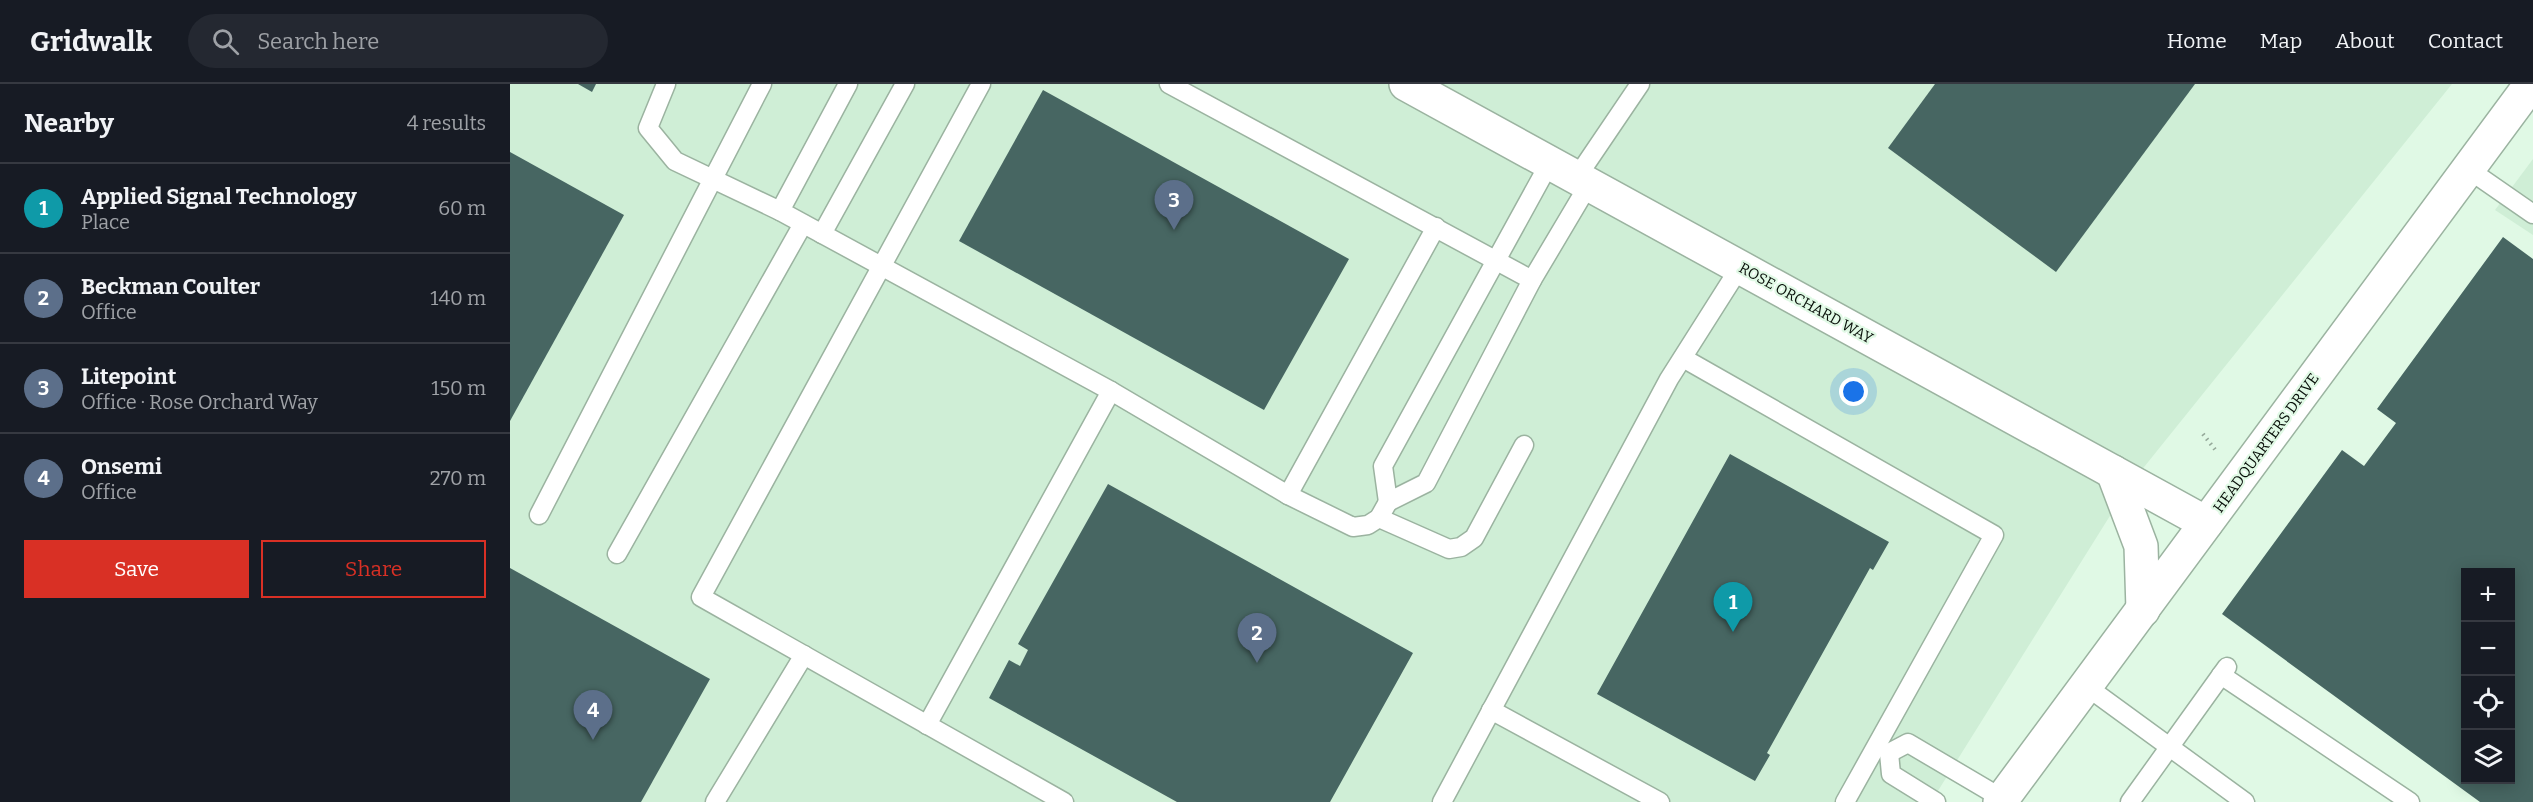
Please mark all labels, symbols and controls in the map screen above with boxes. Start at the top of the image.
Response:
search box [188,14,608,68]
text: Gridwalk [30,25,152,58]
icon: search [209,25,242,58]
text: Search here [257,28,379,55]
text: Home [2167,28,2227,54]
text: Map [2260,28,2302,54]
text: About [2335,28,2395,54]
text: Contact [2428,28,2503,54]
text: Nearby [24,108,114,139]
text: 4 results [407,111,486,135]
pin: 3 [1154,180,1194,230]
text: Applied Signal Technology [81,183,357,210]
text: 1 [39,196,48,220]
text: 60 m [438,196,486,220]
text: Place [81,210,130,234]
street label: ROSE ORCHARD WAY [1736,259,1877,348]
text: Beckman Coulter [81,273,260,300]
text: 2 [38,286,49,310]
text: 140 m [430,286,486,310]
text: Office [81,300,137,324]
text: Litepoint [81,363,176,390]
street label: HEADQUARTERS DRIVE [2209,370,2323,516]
text: 3 [38,376,49,400]
text: 150 m [431,376,486,400]
your location [1839,377,1868,406]
text: Office · Rose Orchard Way [81,390,318,414]
text: Onsemi [81,453,162,480]
text: 4 [37,466,50,490]
text: 270 m [430,466,486,490]
text: Office [81,480,137,504]
button: Save [24,540,249,598]
button: Share [261,540,486,598]
map controls [2461,568,2515,784]
button: + [2461,568,2515,622]
pin: 1 [1714,582,1752,632]
pin: 2 [1238,614,1276,663]
button: − [2461,622,2515,676]
button: locate [2461,676,2515,730]
pin: 4 [574,690,613,740]
button: layers [2461,730,2515,784]

